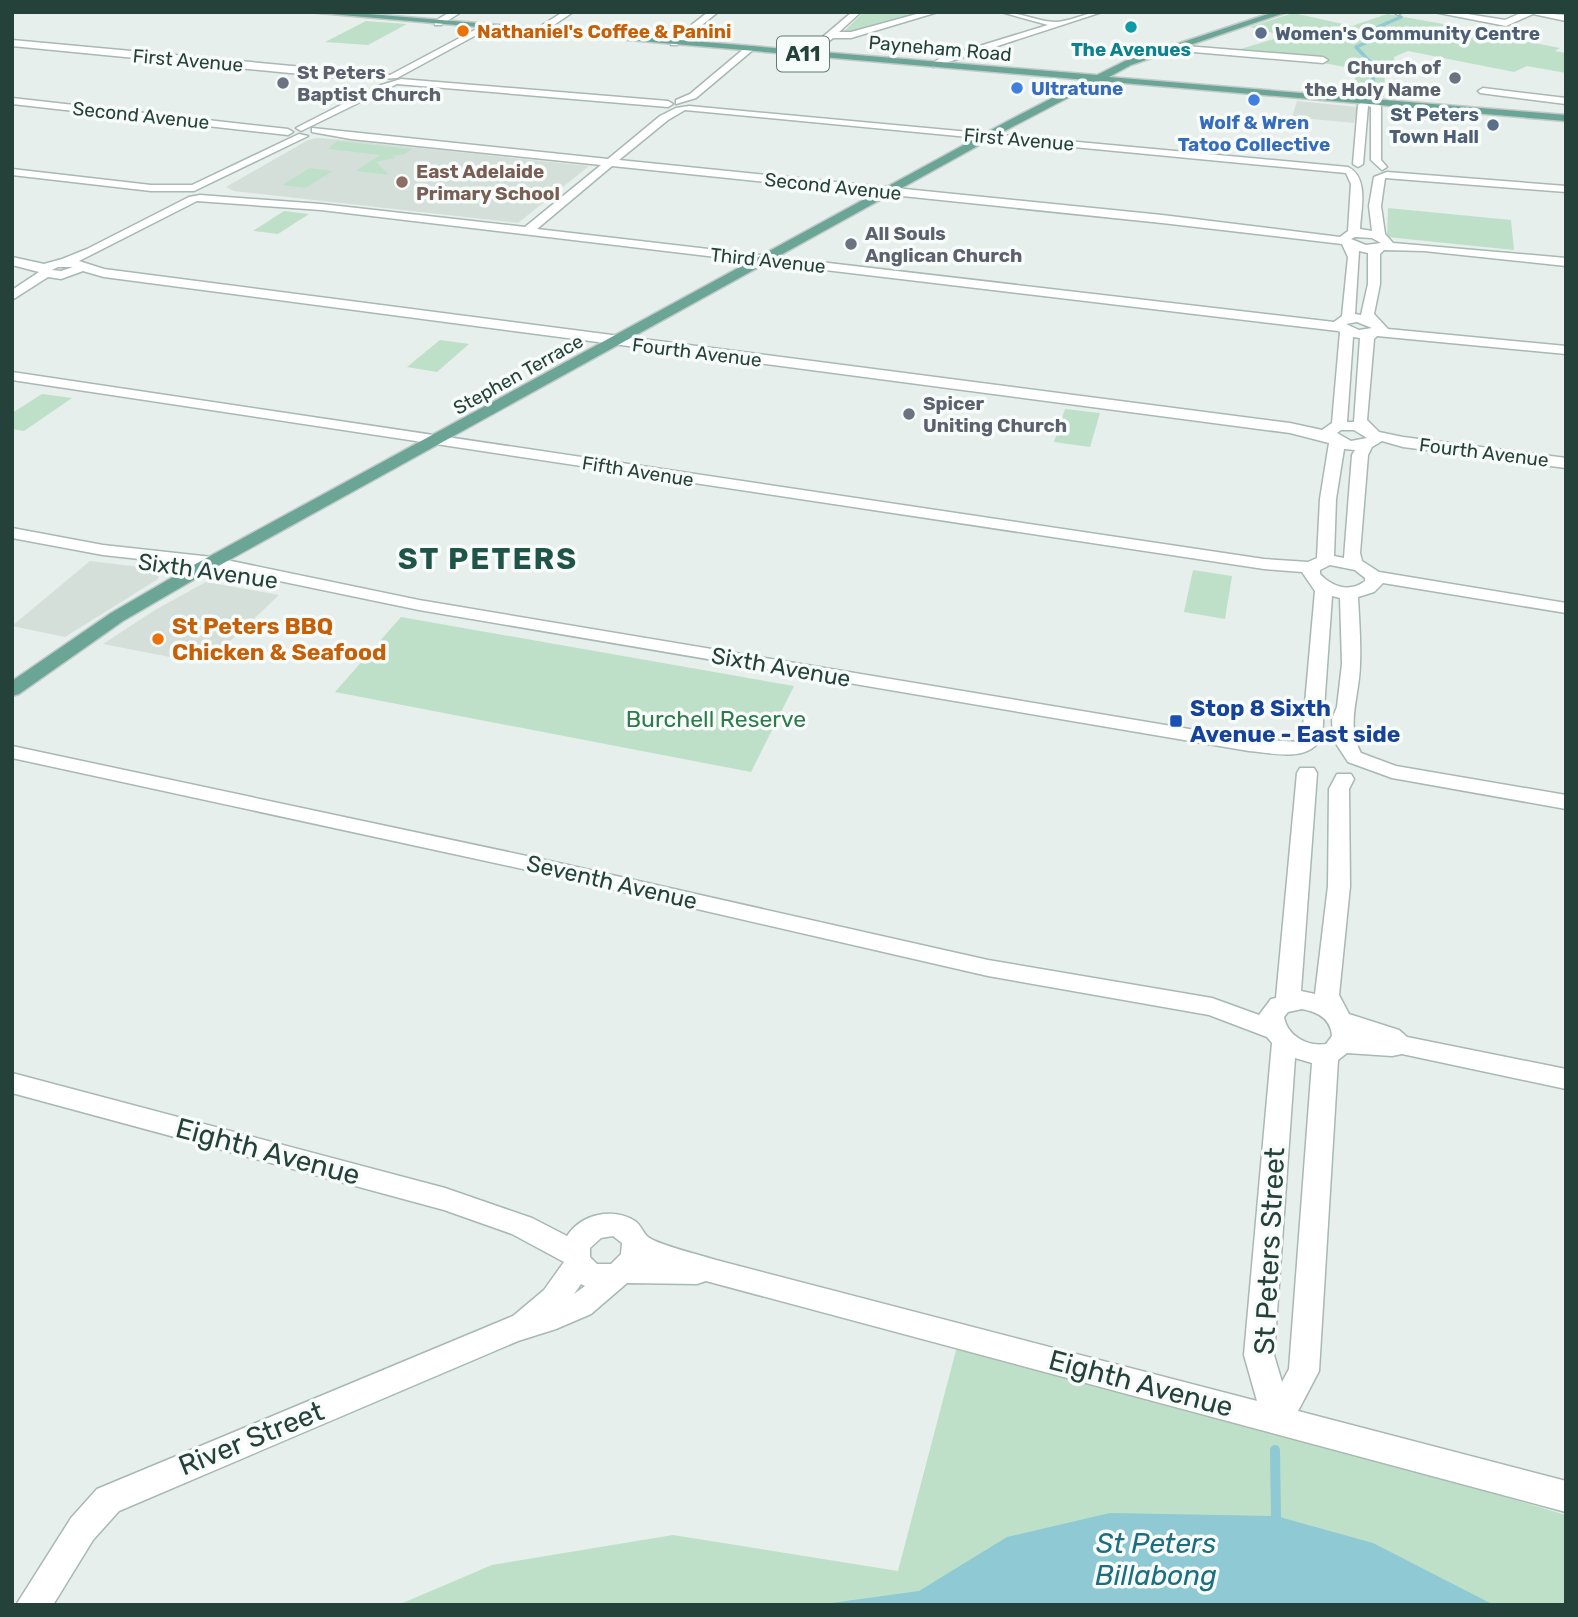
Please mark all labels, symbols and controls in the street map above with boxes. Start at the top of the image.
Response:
marker: The Avenues [1123,19,1139,35]
place label: Nathaniel's Coffee & Panini [477,20,731,43]
place label: Women's Community Centre [1275,22,1540,45]
marker: Nathaniel's Coffee & Panini [455,23,471,39]
marker: Women's Community Centre [1253,25,1269,41]
street label: Payneham Road [867,31,1012,66]
road number: A11 [777,36,829,72]
place label: The Avenues [1071,38,1191,61]
street label: First Avenue [132,44,244,77]
place label: Church of the Holy Name [1305,56,1442,101]
place label: St Peters Baptist Church [297,61,441,106]
marker: Church of the Holy Name [1447,70,1463,86]
marker: St Peters Baptist Church [275,75,291,91]
place label: Ultratune [1031,77,1123,100]
marker: Ultratune [1009,80,1025,96]
marker: Wolf & Wren Tatoo Collective [1246,92,1262,108]
street label: Second Avenue [71,97,210,134]
place label: St Peters Town Hall [1389,103,1479,148]
place label: Wolf & Wren Tatoo Collective [1178,111,1330,156]
marker: St Peters Town Hall [1485,117,1501,133]
street label: First Avenue [963,123,1075,156]
place label: East Adelaide Primary School [416,160,560,205]
street label: Second Avenue [763,168,902,205]
marker: East Adelaide Primary School [394,174,410,190]
place label: All Souls Anglican Church [865,222,1022,267]
marker: All Souls Anglican Church [843,236,859,252]
street label: Third Avenue [709,243,827,278]
street label: Stephen Terrace [449,329,587,420]
street label: Fourth Avenue [631,333,763,372]
place label: Spicer Uniting Church [923,392,1067,437]
marker: Spicer Uniting Church [901,406,917,422]
street label: Fourth Avenue [1418,433,1550,472]
street label: Fifth Avenue [580,451,695,492]
district label: ST PETERS [398,541,578,577]
street label: Sixth Avenue [136,547,280,595]
place label: St Peters BBQ Chicken & Seafood [172,612,387,666]
marker: St Peters BBQ Chicken & Seafood [150,631,166,647]
street label: Sixth Avenue [709,641,853,693]
place label: Stop 8 Sixth Avenue - East side [1190,694,1401,748]
park label: Burchell Reserve [626,705,806,733]
marker: Stop 8 Sixth Avenue - East side [1168,713,1184,729]
street label: Seventh Avenue [524,849,700,915]
street label: Eighth Avenue [172,1111,364,1192]
street label: St Peters Street [1248,1146,1291,1356]
street label: Eighth Avenue [1045,1343,1237,1424]
street label: River Street [174,1394,329,1483]
water label: St Peters Billabong [1095,1527,1217,1592]

